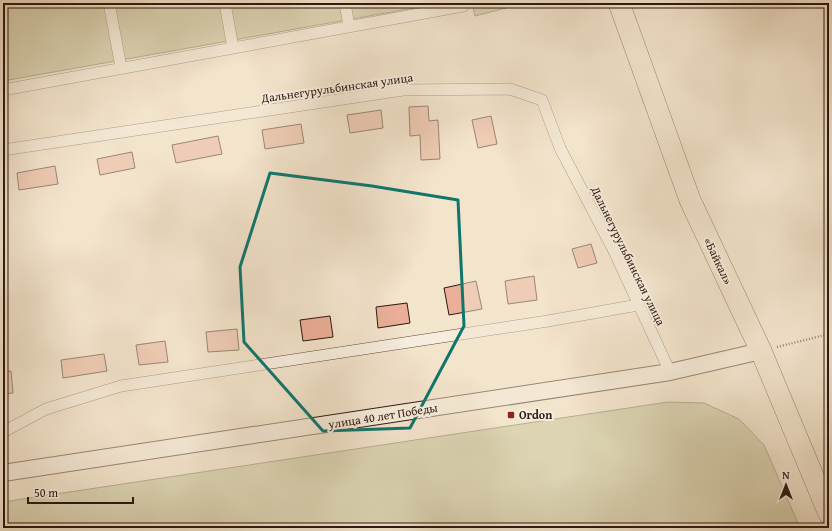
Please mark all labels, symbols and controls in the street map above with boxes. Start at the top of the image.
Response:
street label: Дальнегурульбинская улица [259,68,414,107]
street label: Дальнегурульбинская улица [587,182,670,329]
street label: «Байкал» [700,234,737,287]
street label: улица 40 лет Победы [326,398,439,433]
place label: Ordon [519,406,552,423]
marker: Ordon [506,410,516,420]
north arrow [766,465,806,505]
text: N [782,467,790,483]
scale bar [28,479,133,505]
text: 50 m [34,484,58,501]

